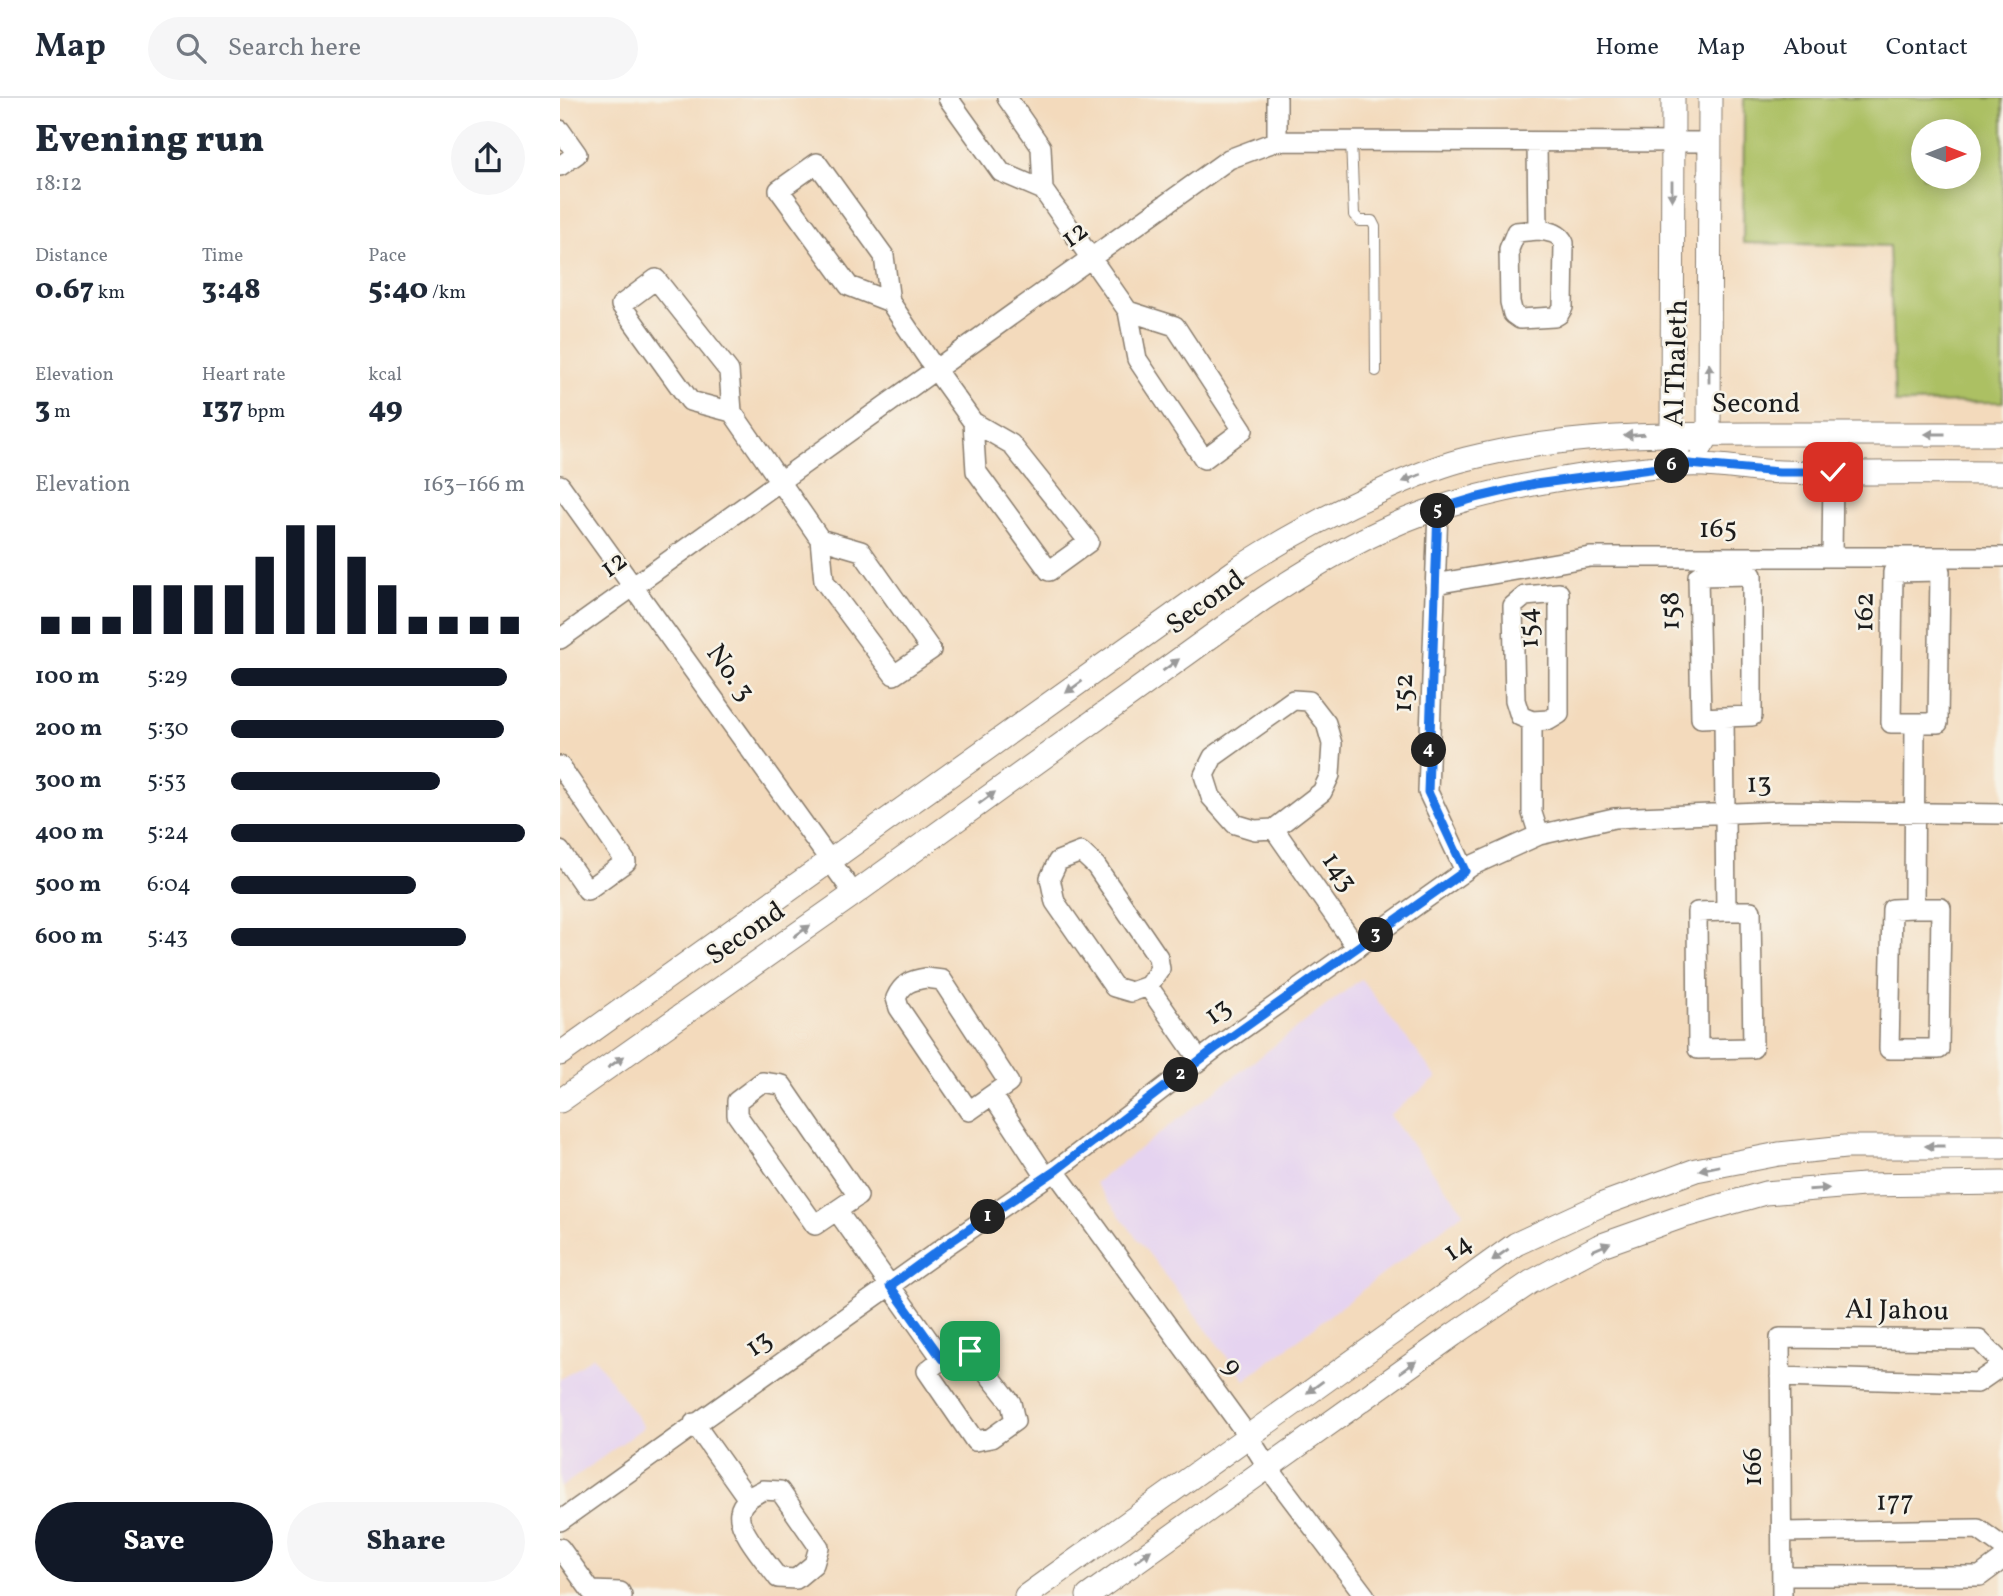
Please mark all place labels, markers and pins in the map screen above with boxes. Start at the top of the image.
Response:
pin [1803,442,1863,502]
pin: 6 [1654,448,1690,484]
pin: 5 [1420,494,1456,528]
pin: 4 [1412,732,1446,768]
pin: 3 [1358,918,1394,952]
pin: 2 [1164,1058,1198,1093]
pin: 1 [970,1200,1006,1234]
pin [940,1321,1000,1381]

